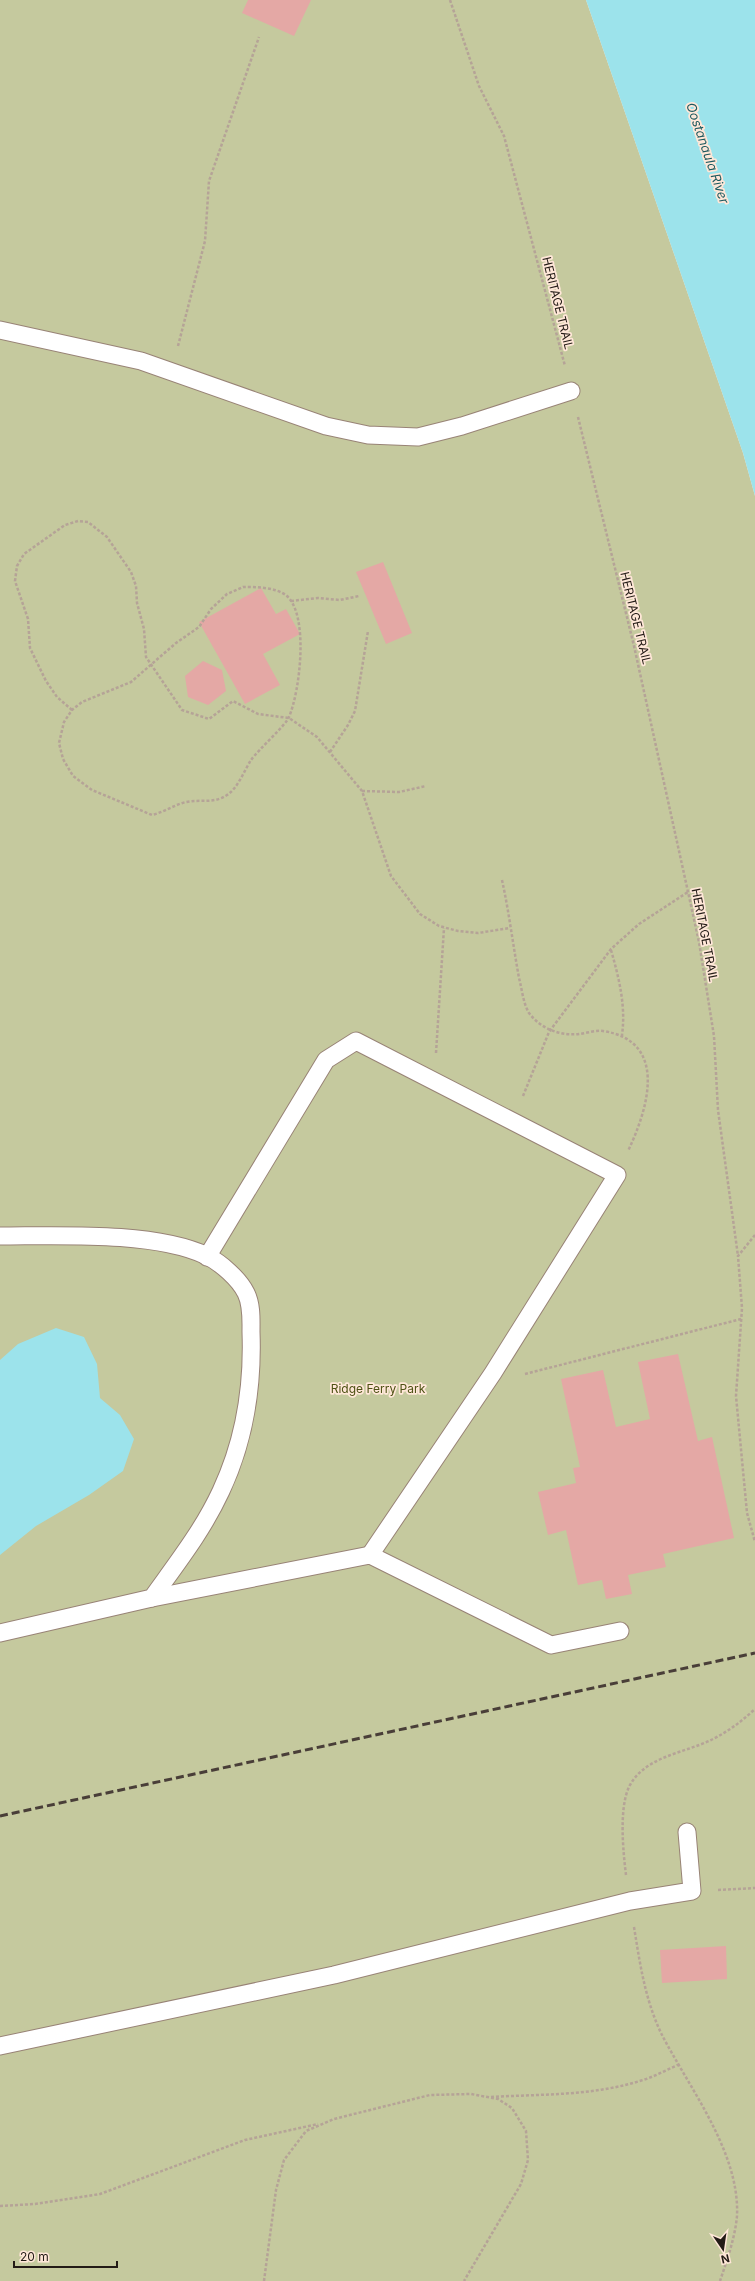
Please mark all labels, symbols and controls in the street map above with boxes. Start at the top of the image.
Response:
water label: Oostanaula River [683,100,733,207]
street label: HERITAGE TRAIL [539,255,577,351]
street label: HERITAGE TRAIL [617,570,655,666]
street label: HERITAGE TRAIL [689,887,721,983]
park label: Ridge Ferry Park [331,1381,426,1396]
north arrow [703,2229,743,2269]
scale bar [14,2243,117,2269]
text: 20 m [20,2249,49,2264]
text: N [720,2251,731,2267]

